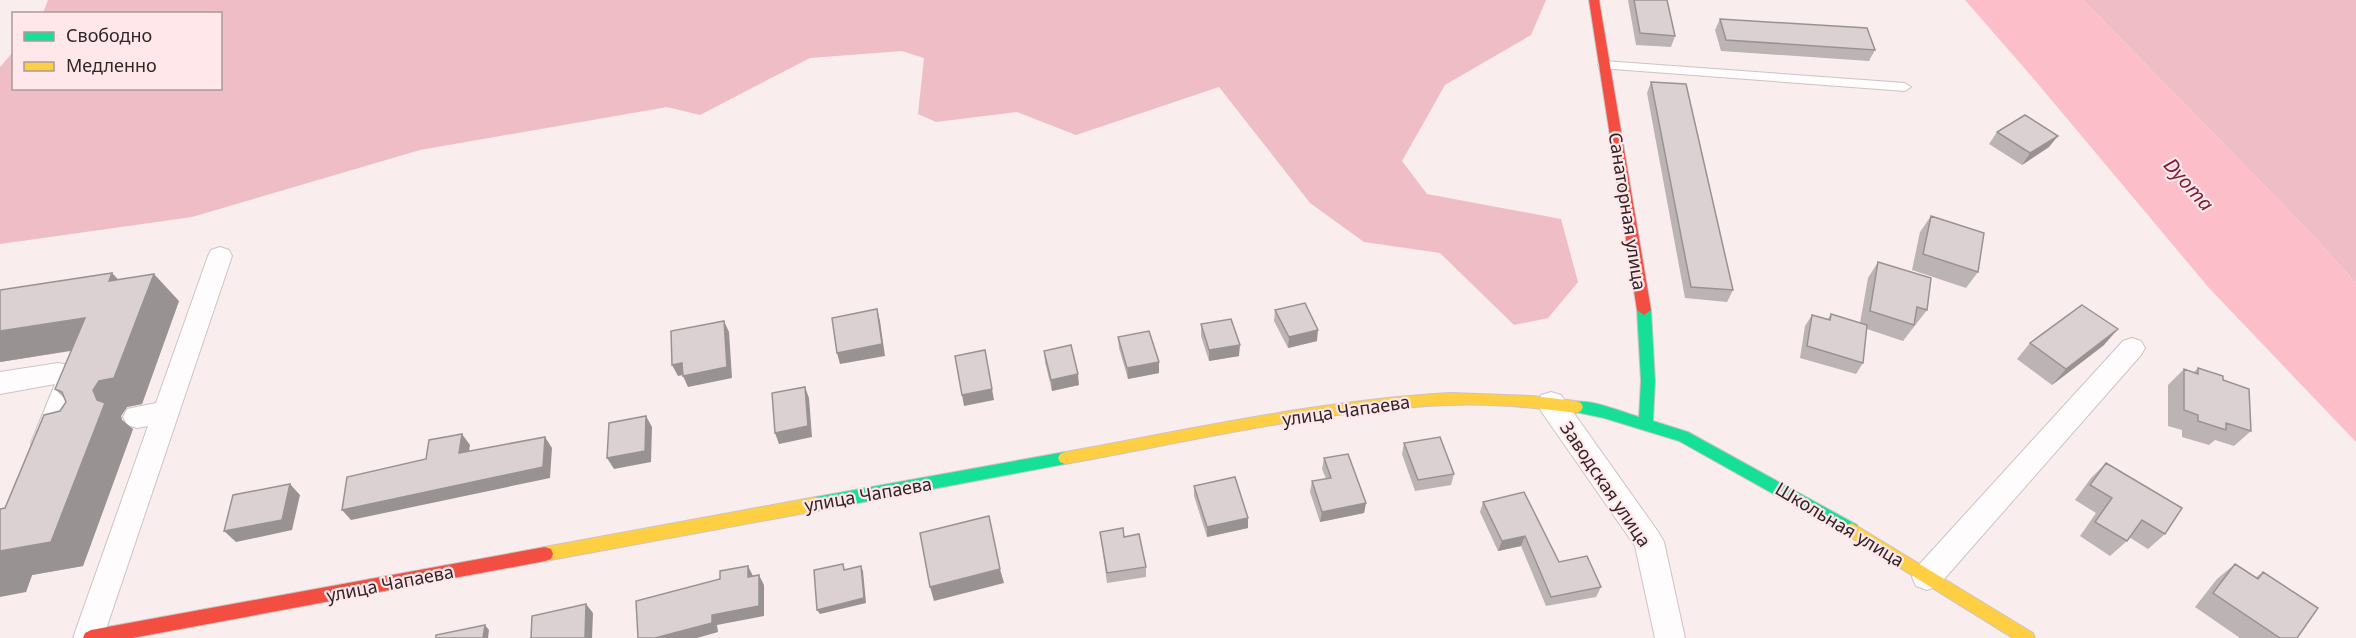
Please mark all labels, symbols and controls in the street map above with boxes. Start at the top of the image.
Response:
legend [12,12,222,90]
text: Свободно [66,23,152,47]
text: Медленно [66,53,157,77]
street label: Санаторная улица [1604,130,1652,292]
water label: Dyoma [2158,152,2220,216]
street label: улица Чапаева [1281,389,1411,431]
street label: Заводская улица [1555,417,1657,551]
street label: улица Чапаева [802,471,934,517]
street label: Школьная улица [1771,476,1909,572]
street label: улица Чапаева [324,559,456,607]

